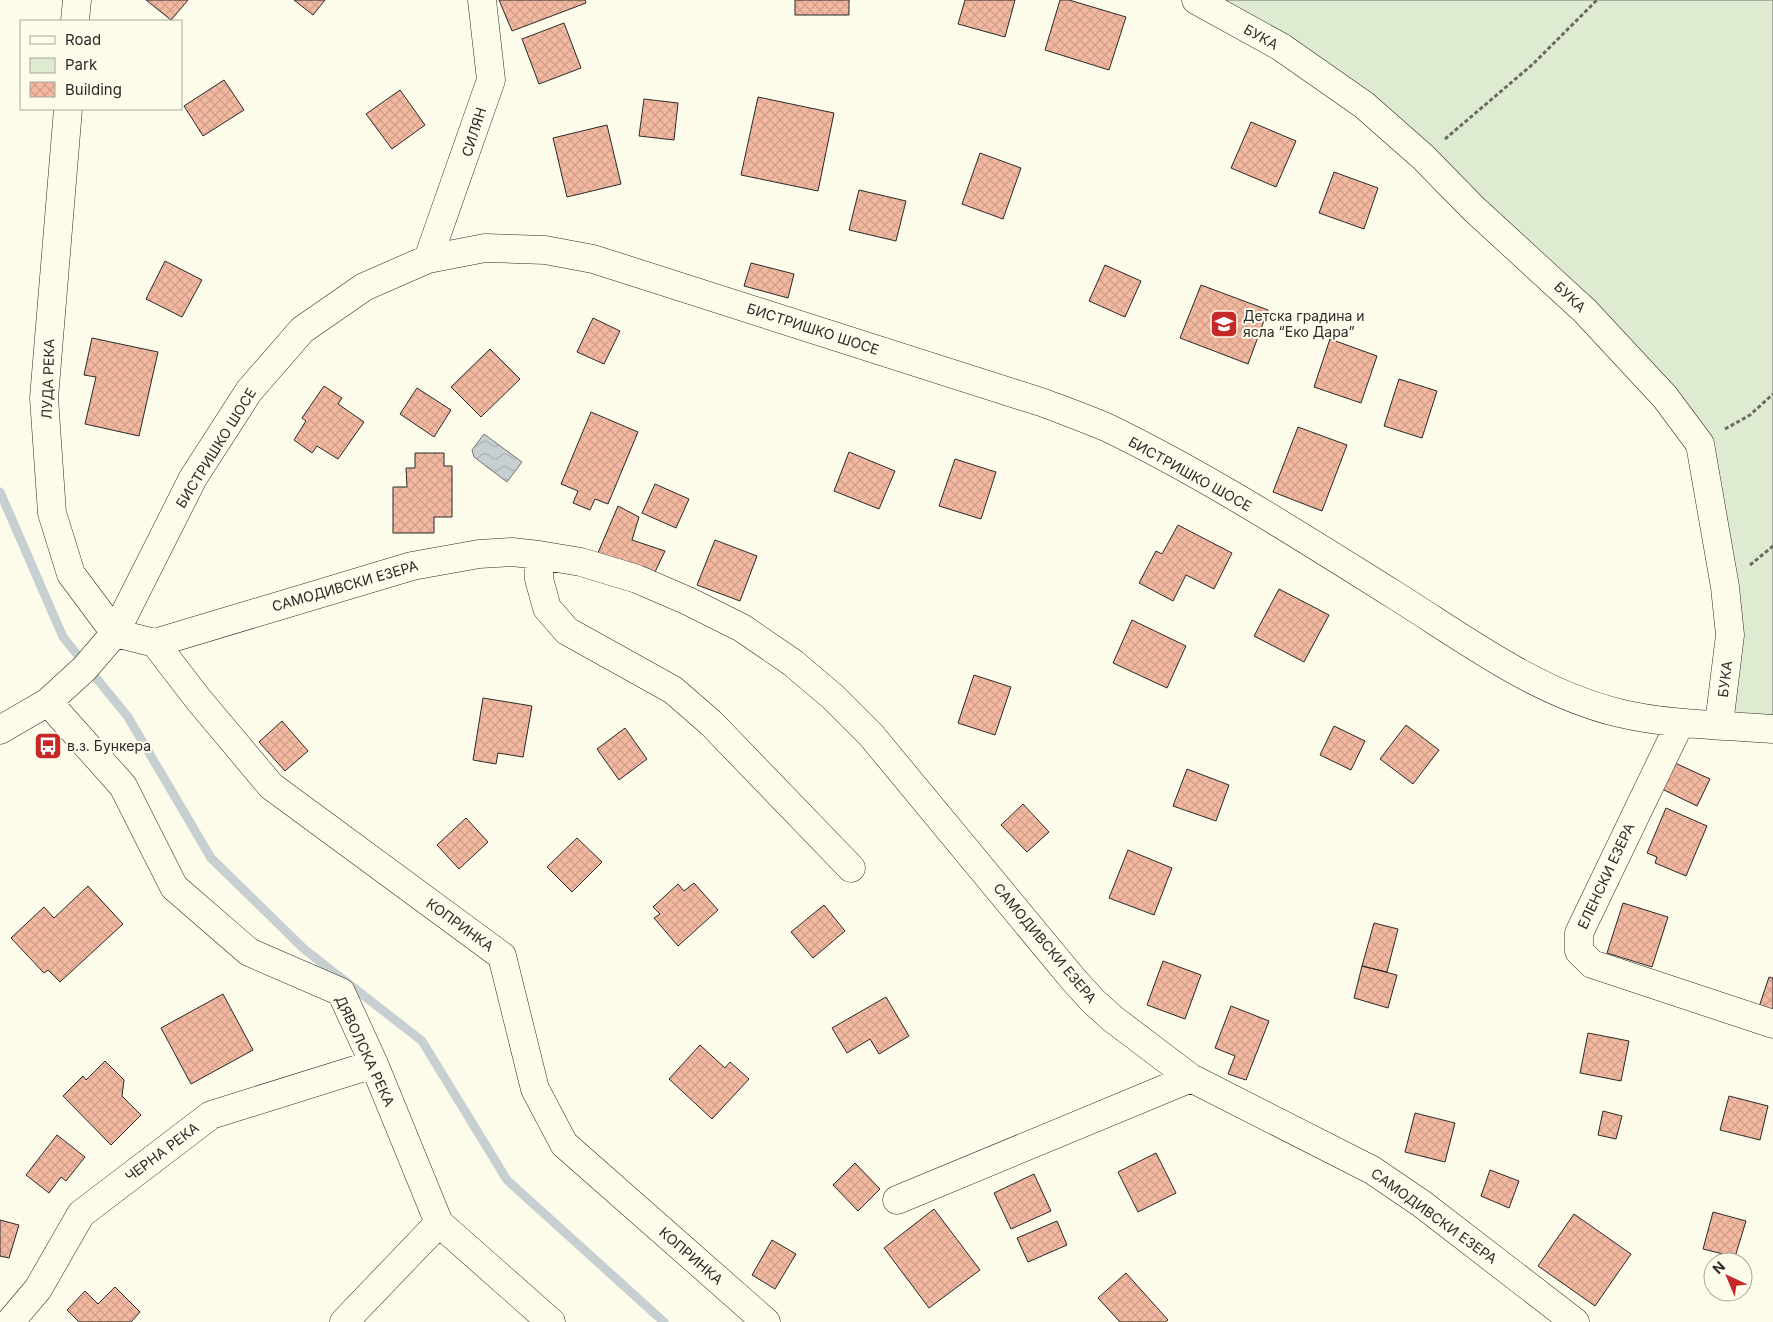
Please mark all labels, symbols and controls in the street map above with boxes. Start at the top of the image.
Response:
legend [20,20,182,110]
street label: БУКА [1241,20,1282,53]
text: Road [65,30,101,49]
text: Park [65,55,98,74]
text: Building [65,80,122,99]
street label: СИЛЯН [458,105,489,159]
street label: БУКА [1551,278,1590,316]
street label: БИСТРИШКО ШОСЕ [745,299,881,358]
place label: Детска градина и ясла “Еко Дара” [1243,307,1365,340]
school or university icon: Детска градина и ясла “Еко Дара” [1209,309,1239,339]
street label: ЛУДА РЕКА [38,338,57,420]
street label: БИСТРИШКО ШОСЕ [172,385,259,511]
street label: БИСТРИШКО ШОСЕ [1126,433,1255,514]
street label: САМОДИВСКИ ЕЗЕРА [270,556,420,615]
street label: БУКА [1714,659,1735,698]
bus stop icon: в.з. Бункера [33,731,63,761]
place label: в.з. Бункера [67,737,151,754]
street label: ЕЛЕНСКИ ЕЗЕРА [1574,820,1638,931]
street label: САМОДИВСКИ ЕЗЕРА [990,879,1101,1006]
street label: КОПРИНКА [423,894,498,955]
street label: ДЯВОЛСКА РЕКА [332,993,399,1109]
street label: ЧЕРНА РЕКА [122,1118,202,1185]
street label: САМОДИВСКИ ЕЗЕРА [1368,1164,1501,1267]
street label: КОПРИНКА [656,1223,727,1288]
north arrow [1703,1252,1753,1302]
text: N [1709,1257,1728,1277]

